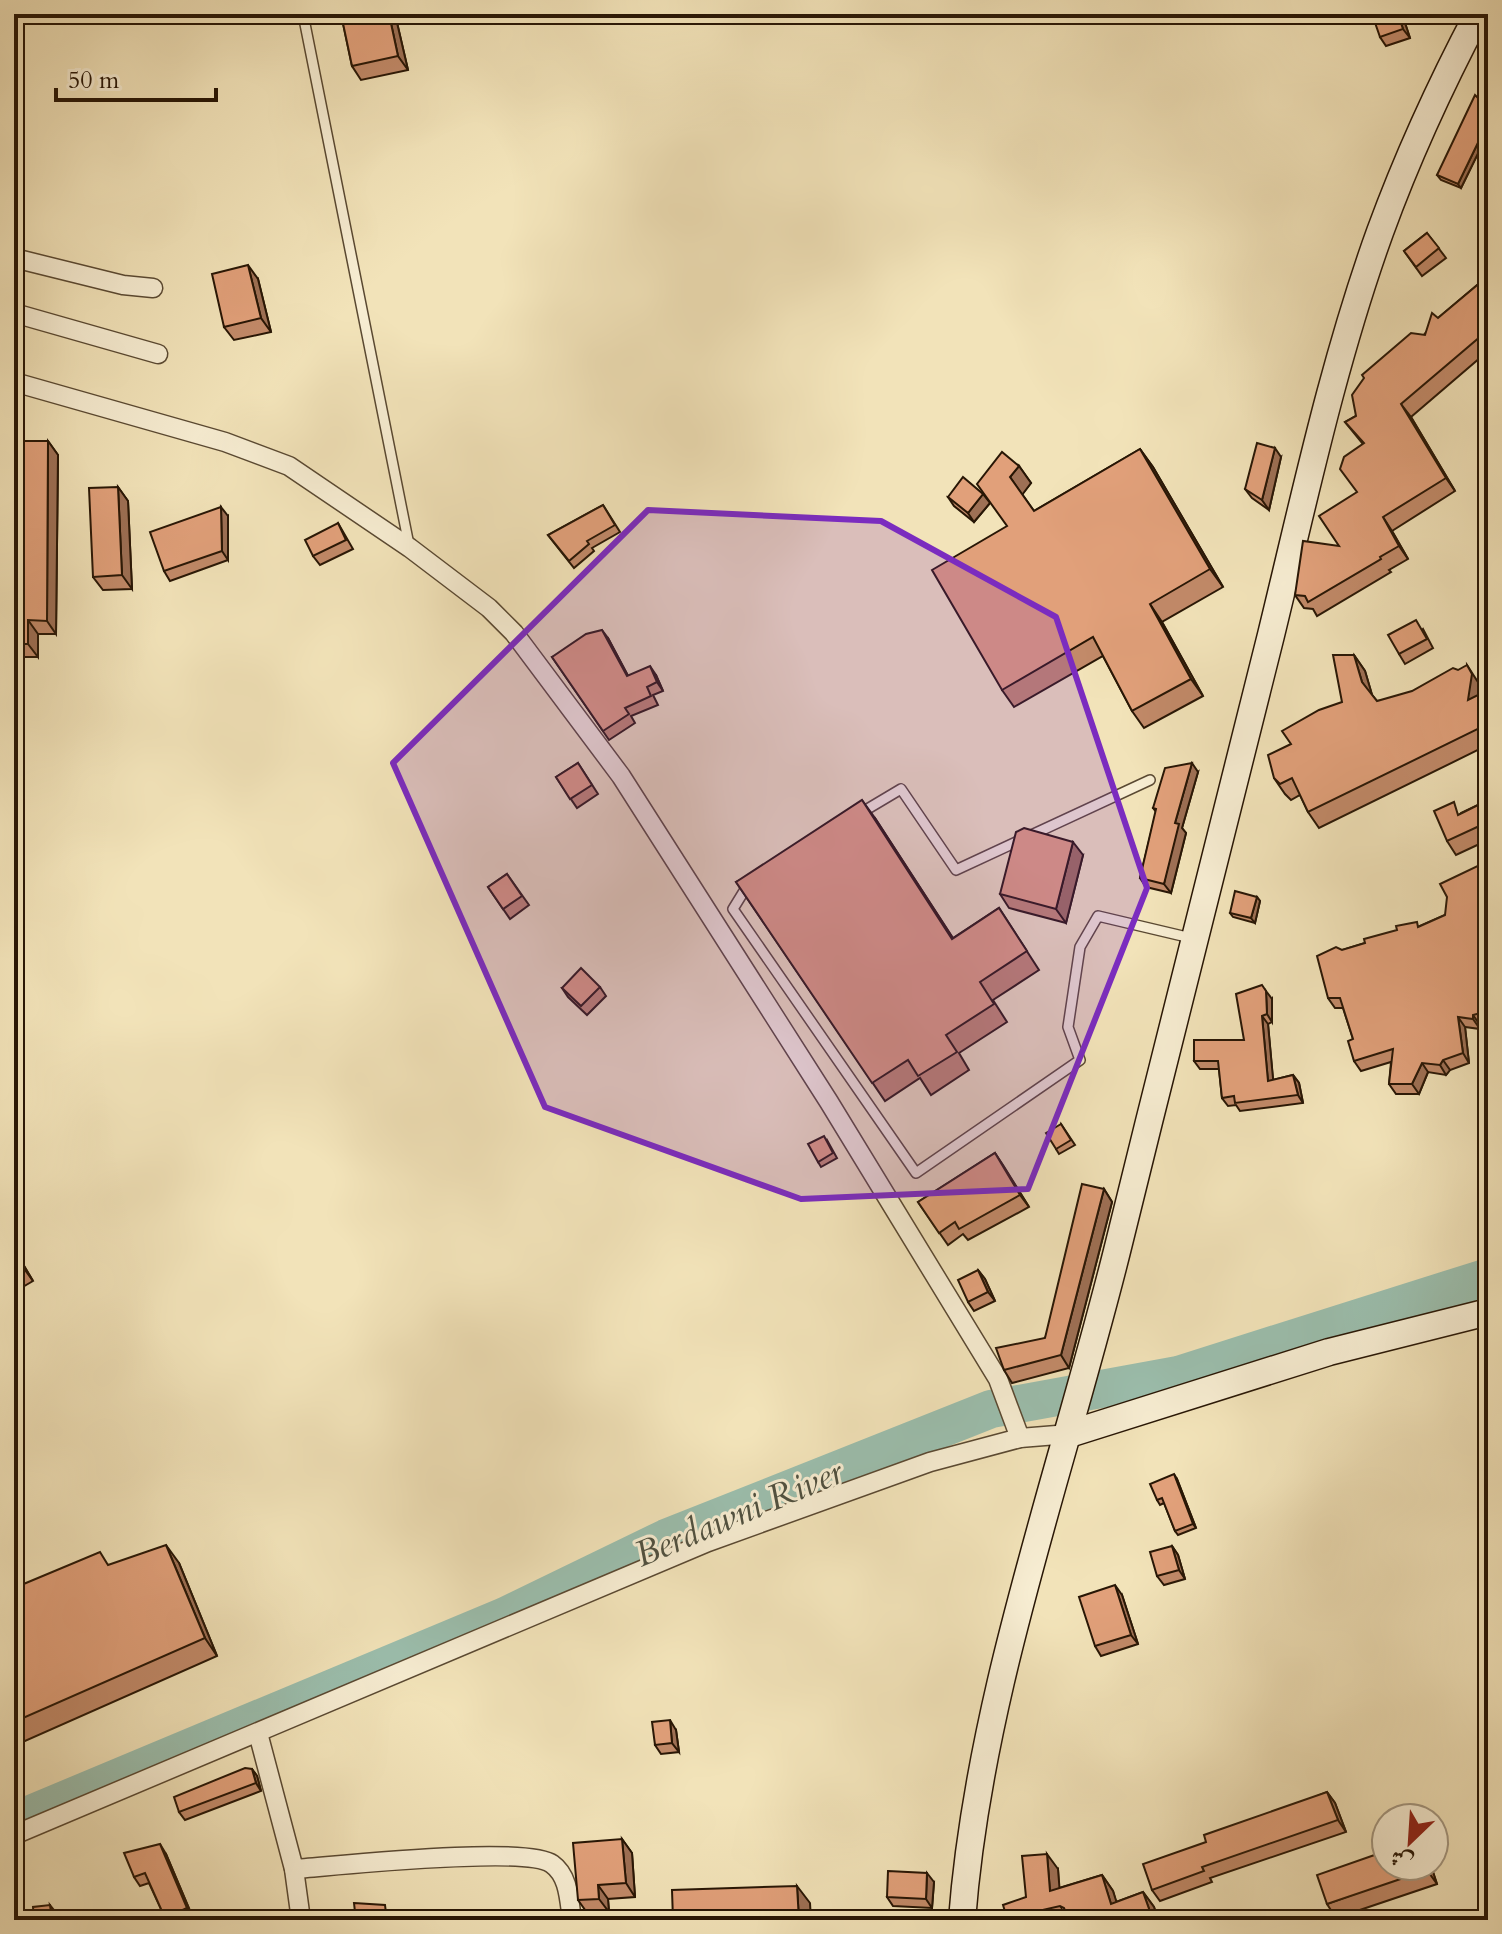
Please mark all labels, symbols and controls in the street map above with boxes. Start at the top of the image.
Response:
scale bar [56,52,216,102]
text: 50 m [68,64,120,97]
water label: Berdawni River [627,1447,851,1579]
north arrow [1370,1802,1450,1882]
text: ش [1386,1841,1418,1877]

